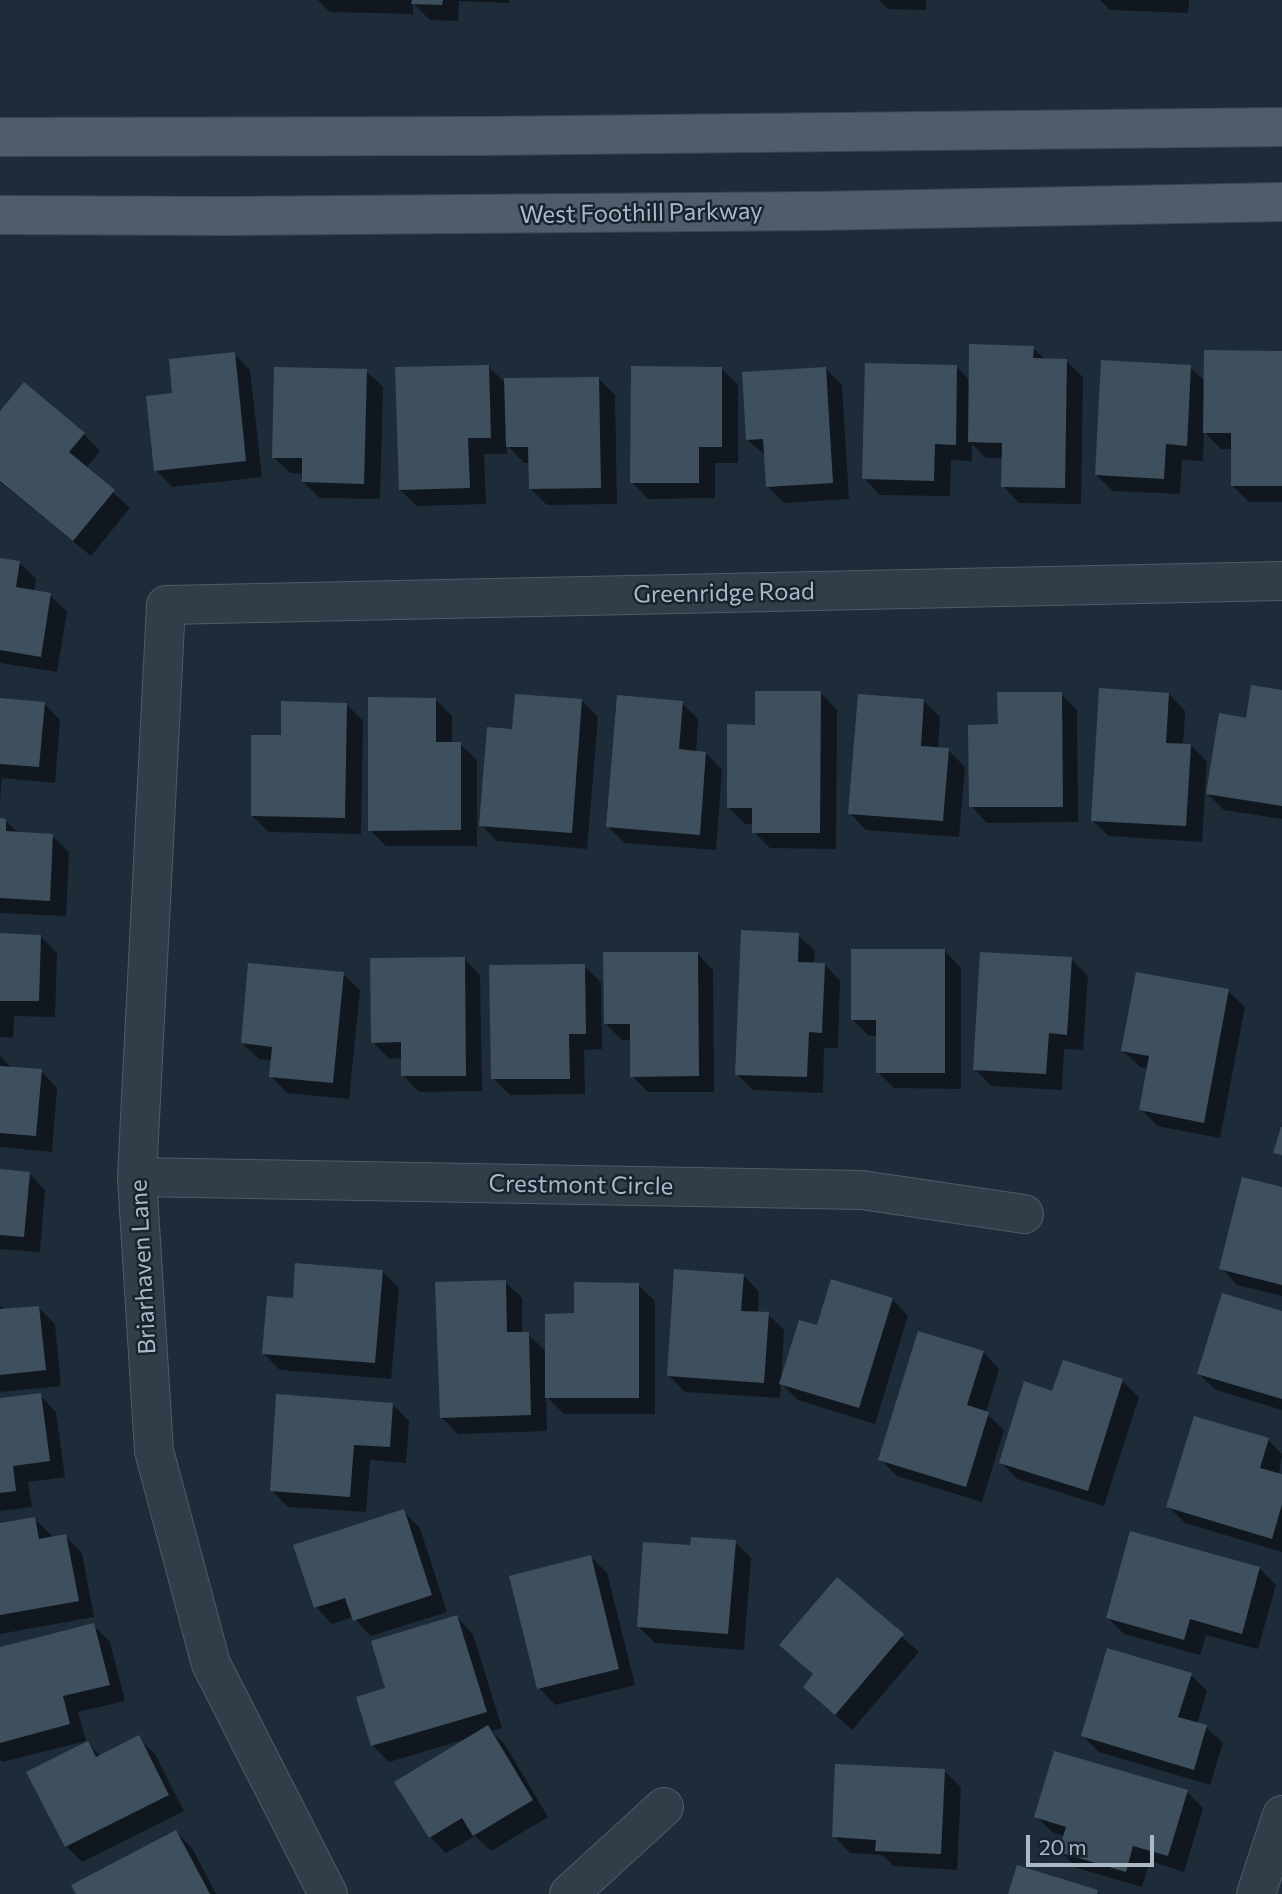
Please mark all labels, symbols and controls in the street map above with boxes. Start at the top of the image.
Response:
street label: West Foothill Parkway [519,196,763,230]
street label: Greenridge Road [633,577,815,609]
street label: Crestmont Circle [488,1169,674,1201]
street label: Briarhaven Lane [124,1179,162,1355]
scale bar [1030,1820,1158,1864]
text: 20 m [1039,1834,1087,1859]

